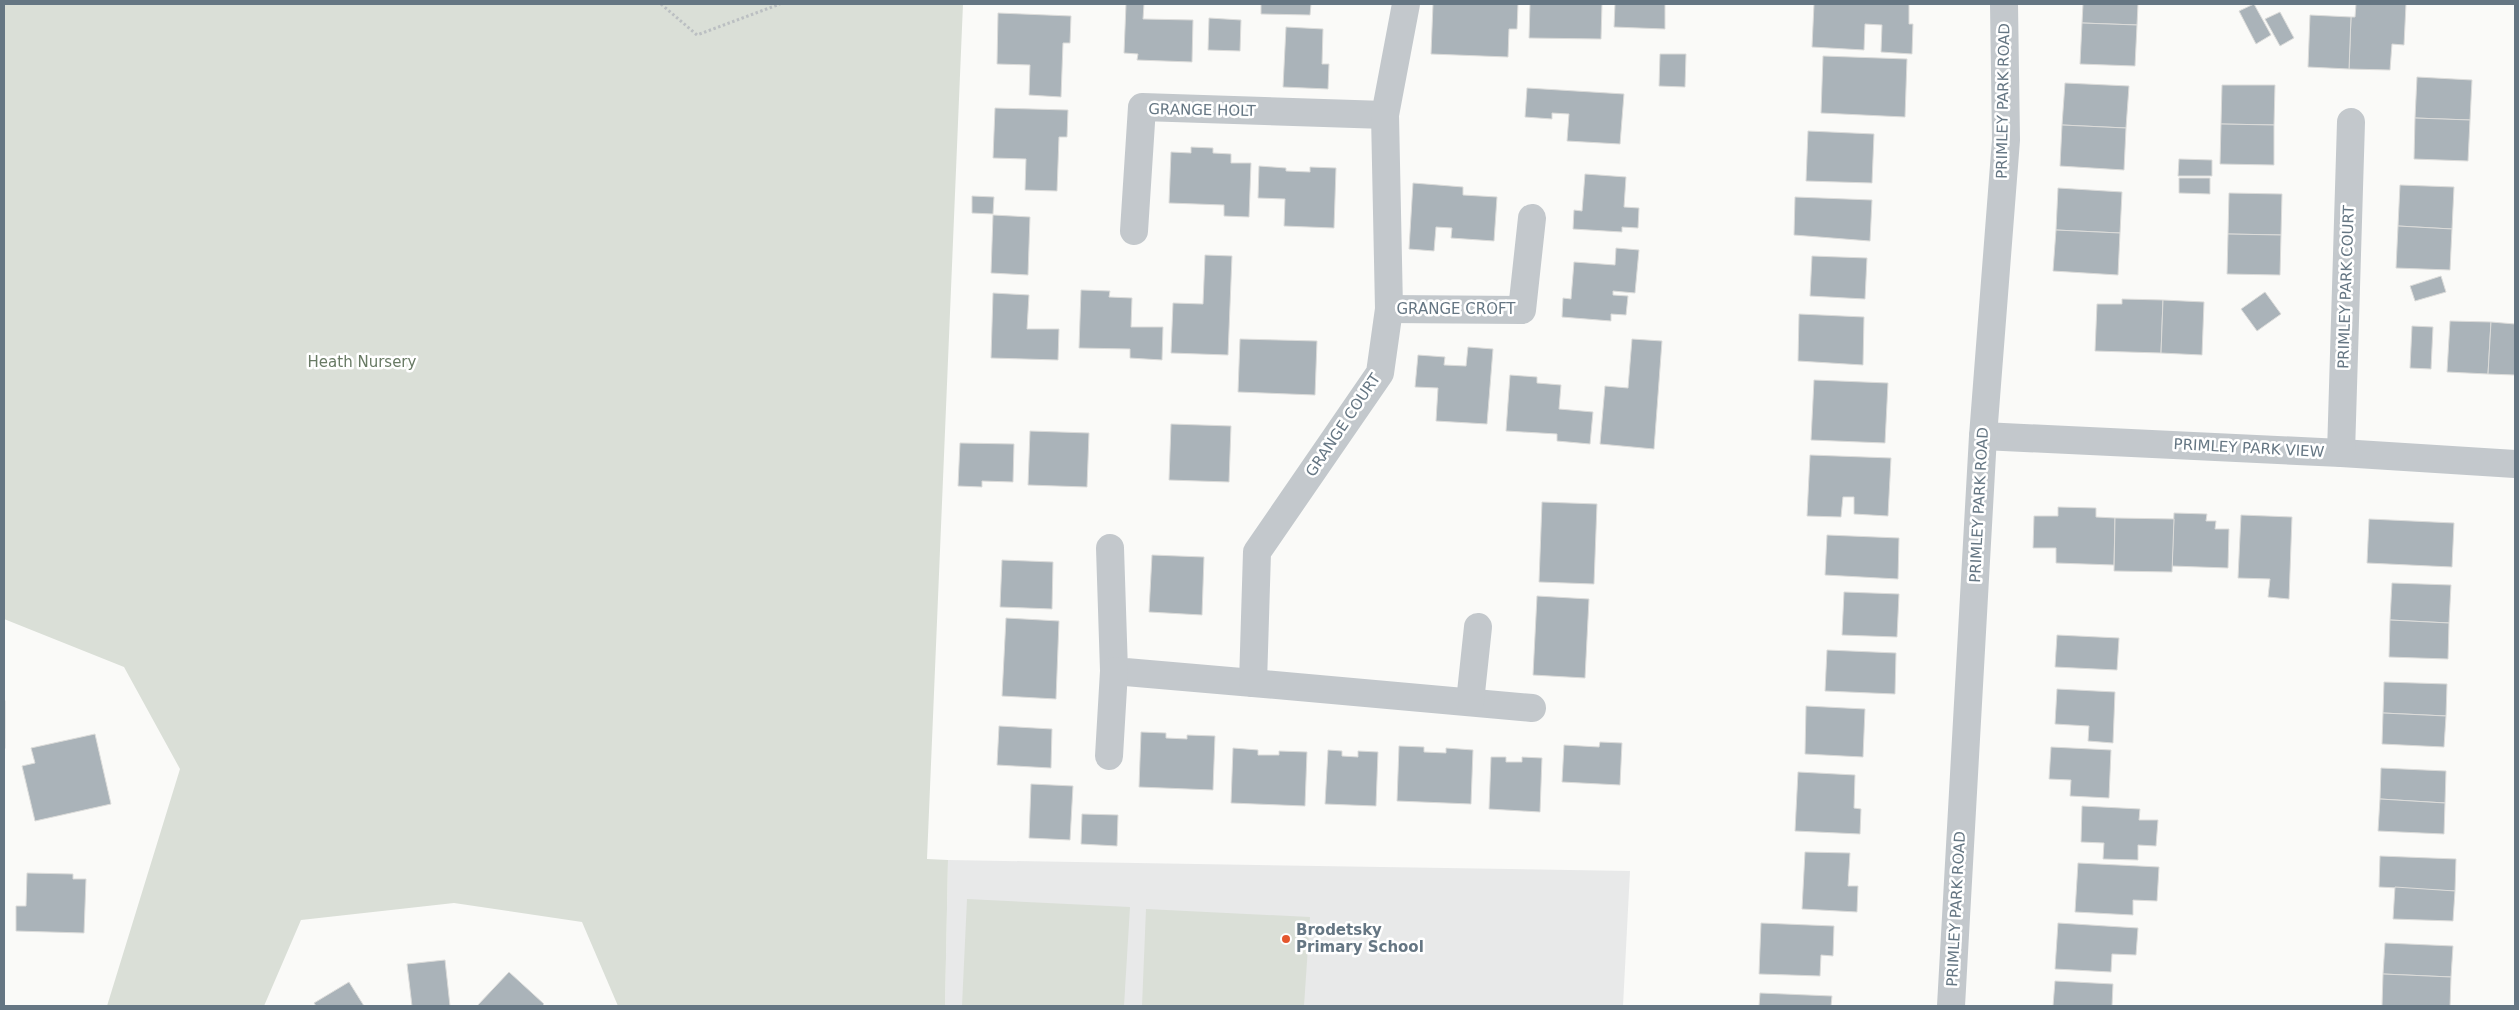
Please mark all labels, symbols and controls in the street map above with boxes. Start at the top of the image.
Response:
street label: PRIMLEY PARK ROAD [1993,23,2013,179]
street label: GRANGE HOLT [1148,100,1257,120]
street label: PRIMLEY PARK COURT [2334,204,2358,369]
street label: GRANGE CROFT [1396,300,1516,318]
park label: Heath Nursery [308,353,417,371]
street label: GRANGE COURT [1302,369,1385,480]
street label: PRIMLEY PARK ROAD [1966,427,1992,583]
street label: PRIMLEY PARK VIEW [2173,435,2325,461]
street label: PRIMLEY PARK ROAD [1943,831,1969,987]
place label: Brodetsky Primary School [1296,921,1424,956]
marker: Brodetsky Primary School [1280,933,1292,945]

